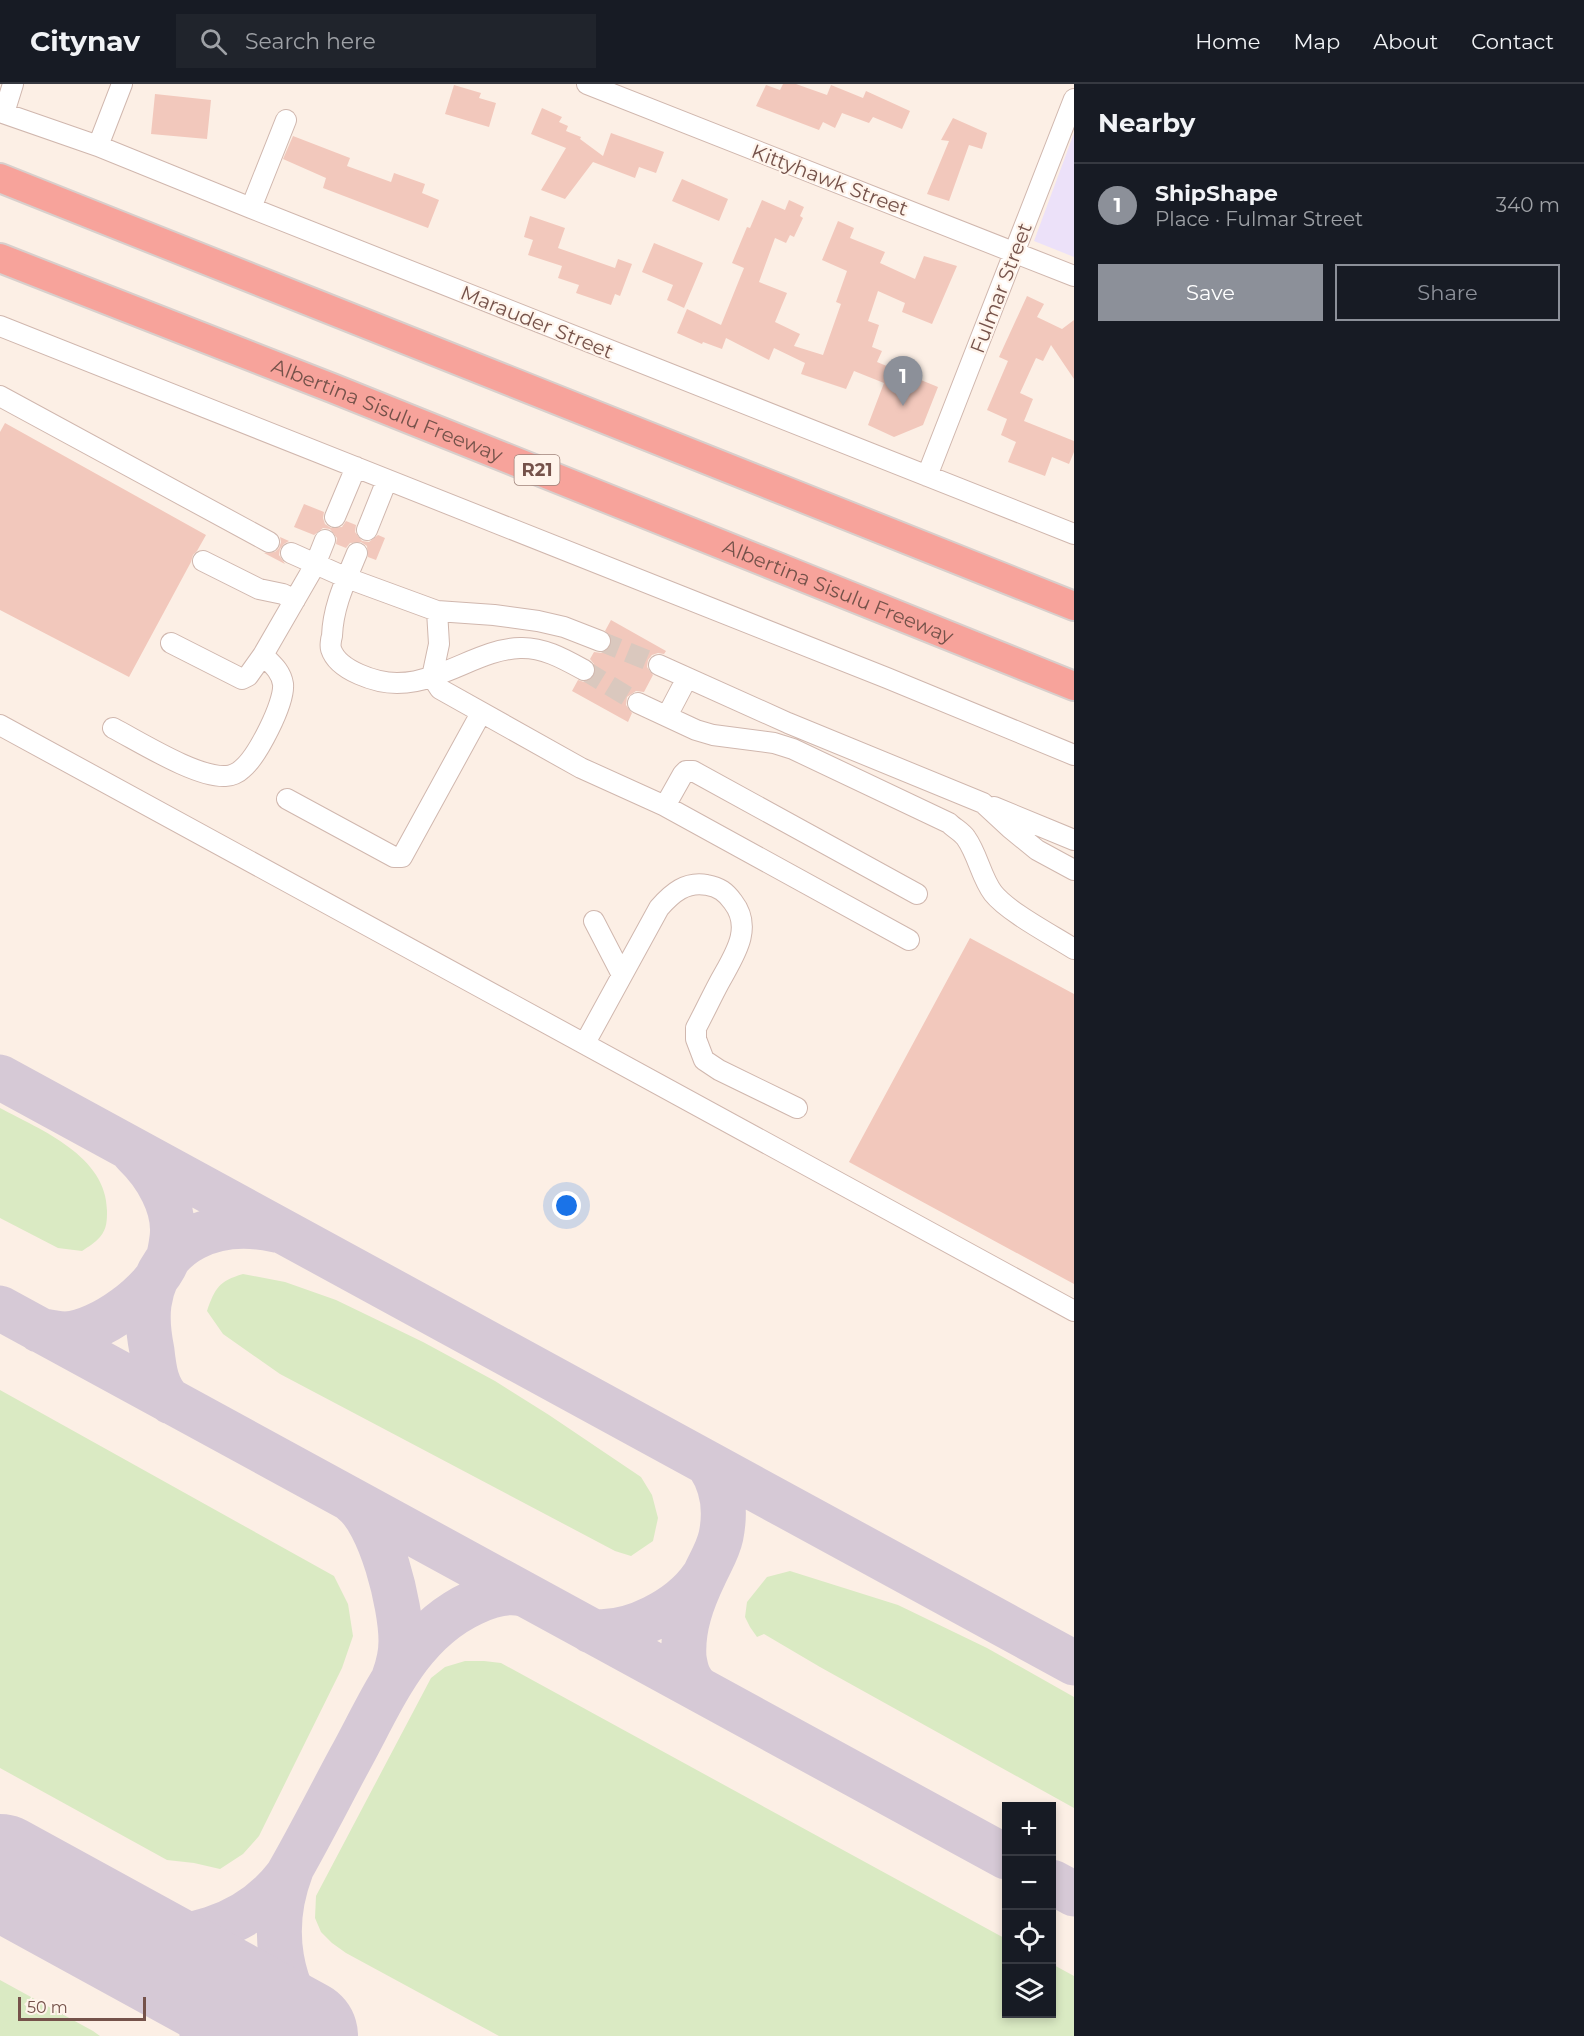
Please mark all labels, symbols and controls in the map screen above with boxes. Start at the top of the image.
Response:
search box [176,14,596,68]
text: Citynav [30,24,140,58]
icon: search [197,25,230,58]
text: Search here [245,28,376,55]
text: Home [1195,29,1260,54]
text: Map [1293,29,1340,54]
text: About [1373,29,1438,54]
text: Contact [1471,29,1554,54]
text: Nearby [1098,107,1195,139]
street label: Kittyhawk Street [748,139,912,221]
text: ShipShape [1155,180,1278,207]
text: 1 [1114,193,1121,217]
text: 340 m [1496,193,1560,217]
text: Place · Fulmar Street [1155,207,1363,231]
street label: Fulmar Street [965,219,1037,357]
button: Save [1098,264,1323,321]
button: Share [1335,264,1560,321]
street label: Marauder Street [457,280,617,364]
street label: Albertina Sisulu Freeway [268,354,506,467]
pin: 1 [884,356,922,406]
road number: R21 [514,455,560,485]
street label: Albertina Sisulu Freeway [719,534,957,648]
your location [552,1191,581,1220]
map controls [1002,1802,1056,2018]
button: + [1002,1802,1056,1856]
button: − [1002,1856,1056,1910]
button: locate [1002,1910,1056,1964]
button: layers [1002,1964,1056,2018]
scale bar [18,1994,146,2022]
text: 50 m [27,1998,68,2017]

